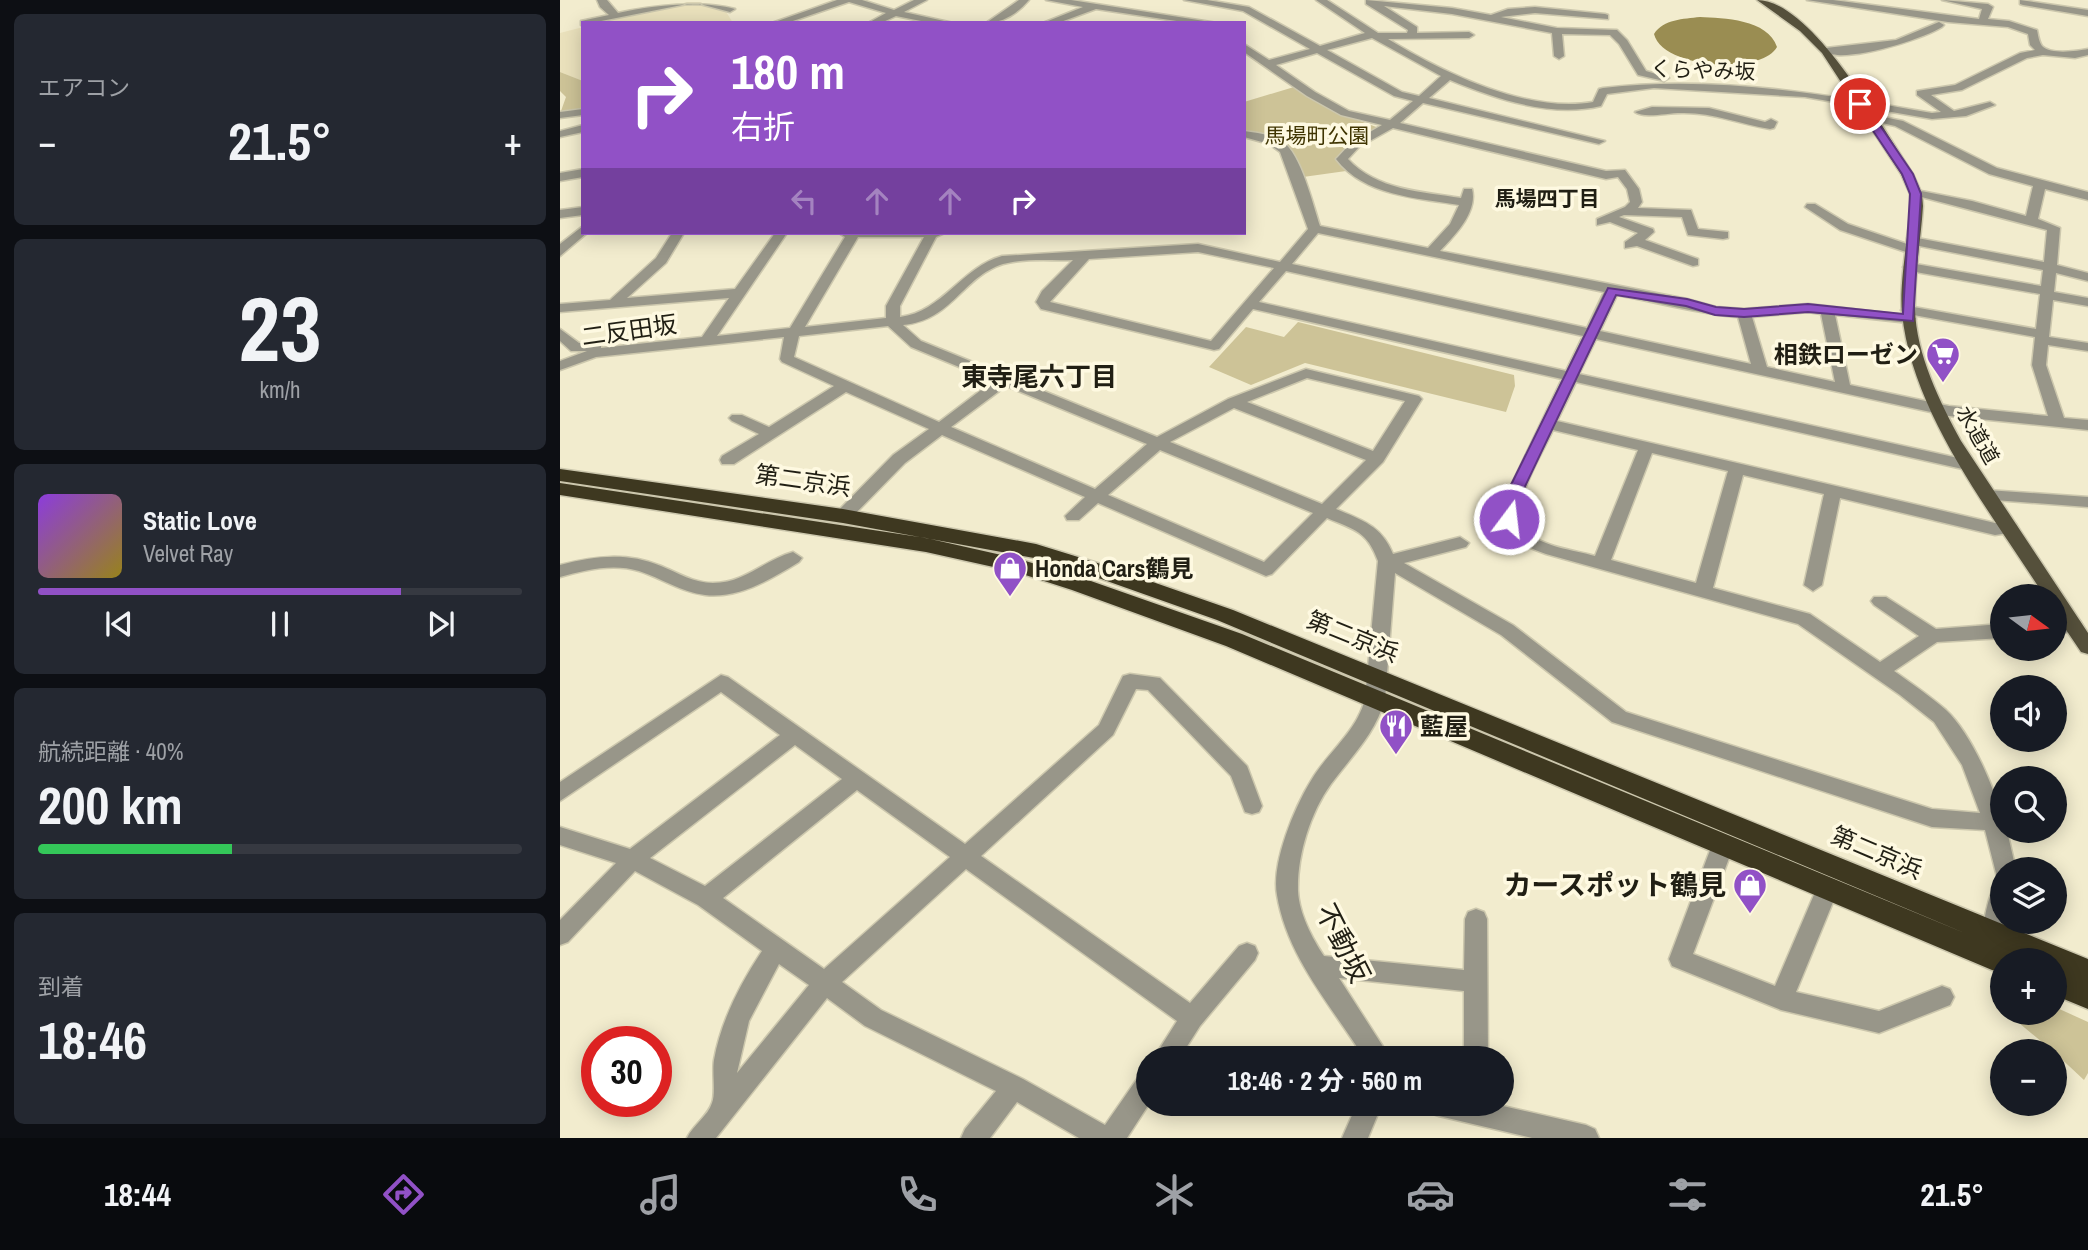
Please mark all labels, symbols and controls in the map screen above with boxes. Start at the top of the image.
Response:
text: 180 m [731,38,845,104]
icon: right [616,49,707,140]
street label: くらやみ坂 [1650,54,1756,86]
text: エアコン [38,72,130,103]
pin [1830,74,1890,134]
icon: arrive [1841,85,1879,123]
text: 右折 [731,105,795,148]
text: 21.5° [228,106,332,176]
text: − [38,116,56,167]
text: + [504,116,522,167]
park label: 馬場町公園 [1265,121,1370,150]
icon: left [785,182,823,220]
icon: ahead [858,182,896,220]
icon: ahead [931,182,969,220]
icon: right [1004,182,1042,220]
district label: 馬場四丁目 [1495,184,1600,213]
text: 23 [239,267,322,389]
street label: 二反田坂 [579,307,679,353]
supermarket icon: 相鉄ローゼン [1924,335,1962,384]
place label: 相鉄ローゼン [1774,338,1918,370]
district label: 東寺尾六丁目 [961,359,1117,394]
text: km/h [260,374,300,405]
street label: 水道道 [1950,400,2006,470]
street label: 第二京浜 [753,457,853,503]
position arrow [1472,482,1546,556]
text: Static Love [143,503,257,538]
text: Velvet Ray [143,538,233,569]
shop icon: Honda Cars鶴見 [991,549,1029,598]
place label: Honda Cars鶴見 [1035,552,1193,584]
north arrow [1990,584,2067,662]
map controls [1990,584,2067,1116]
street label: 第二京浜 [1303,603,1403,669]
icon: previous [100,605,138,643]
icon: pause [261,605,299,643]
icon: next [422,605,460,643]
button: sound [1990,675,2067,752]
restaurant icon: 藍屋 [1377,707,1415,756]
place label: 藍屋 [1420,710,1468,742]
text: 航続距離 · 40% [38,736,183,767]
button: search [1990,766,2067,843]
text: 200 km [38,770,183,840]
street label: 第二京浜 [1827,819,1927,885]
button: layers [1990,857,2067,934]
place label: カースポット鶴見 [1503,866,1726,904]
shop icon: カースポット鶴見 [1731,866,1769,915]
street label: 不動坂 [1307,897,1379,989]
button: + [1990,948,2067,1025]
text: 到着 [38,971,84,1002]
text: 18:46 [38,1005,147,1075]
speed limit sign: 30 [581,1026,672,1117]
button: − [1990,1039,2067,1116]
text: 18:46 · 2 分 · 560 m [1228,1063,1422,1098]
icon: directions [379,1170,428,1219]
icon: music [636,1170,685,1219]
icon: phone [893,1170,942,1219]
icon: climate [1150,1170,1199,1219]
icon: car [1406,1170,1455,1219]
icon: filters [1663,1170,1712,1219]
text: 18:44 [104,1173,171,1216]
text: 21.5° [1920,1173,1984,1216]

